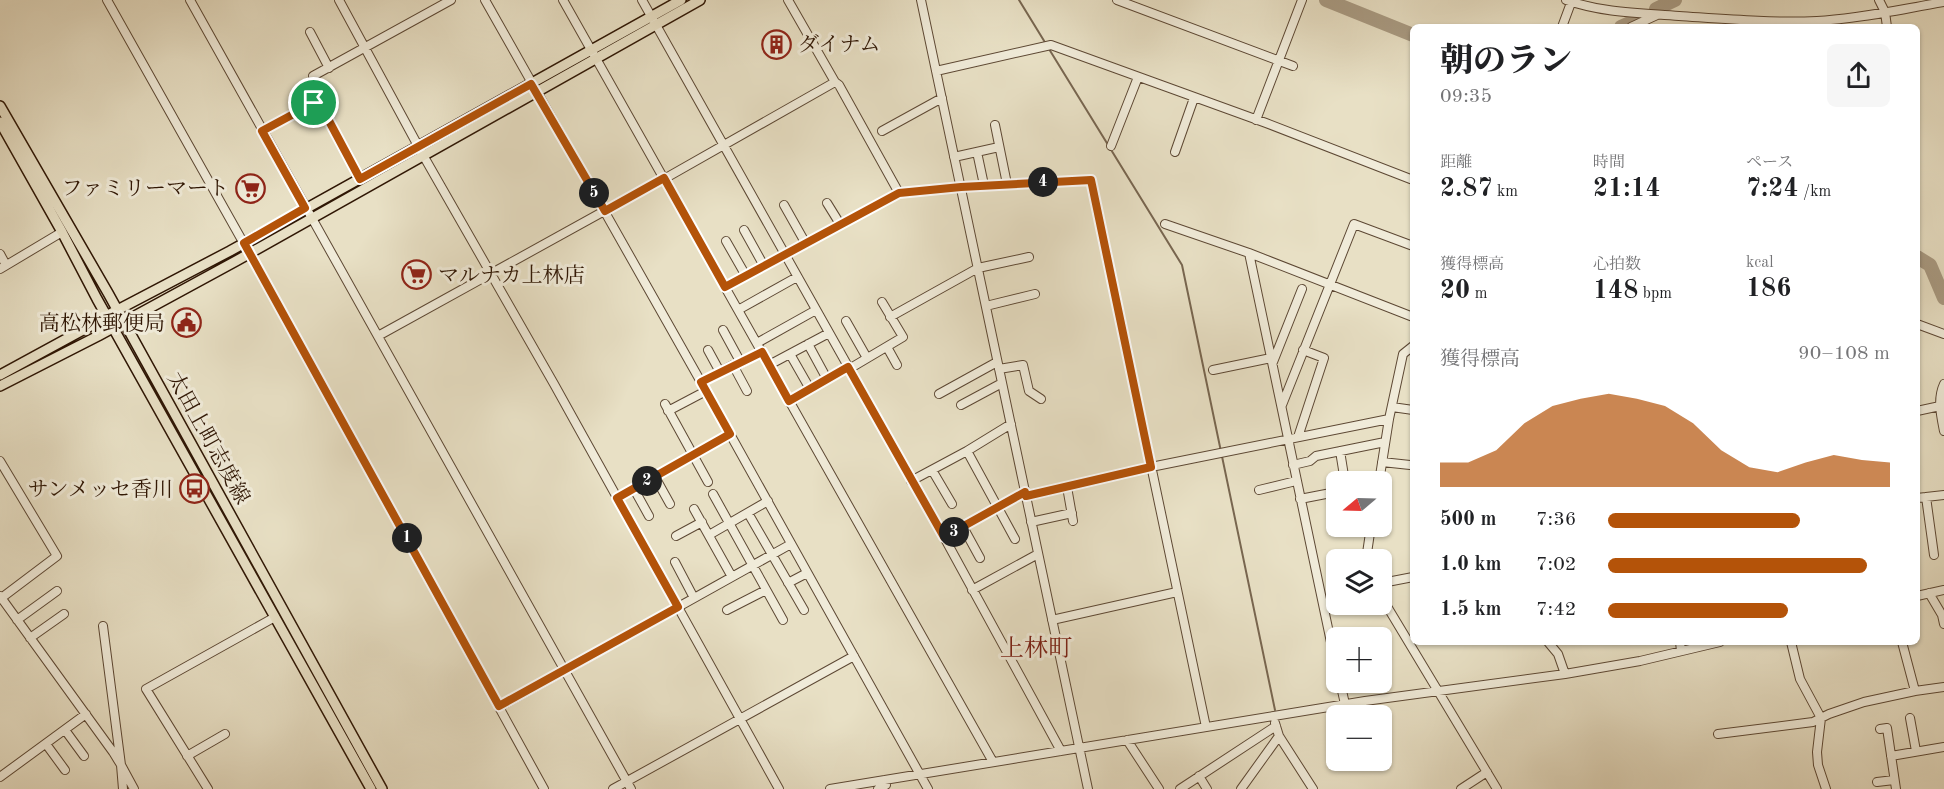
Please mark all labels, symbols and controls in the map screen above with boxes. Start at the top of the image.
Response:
building icon: ダイナム [761,28,793,60]
place label: ダイナム [798,34,881,56]
button: share [1827,44,1890,107]
text: 朝のラン [1440,46,1572,79]
pin [288,77,339,128]
icon: arrive [297,86,330,119]
text: 09:35 [1440,87,1492,107]
text: 距離 [1440,155,1472,171]
text: 時間 [1593,155,1625,171]
text: ペース [1746,155,1793,171]
pin: 4 [1028,167,1058,197]
supermarket icon: ファミリーマート [234,172,266,204]
text: 4 [1038,174,1048,190]
text: 2.87 [1440,176,1493,202]
text: 21:14 [1593,176,1661,202]
text: 7:24 [1746,176,1799,202]
pin: 5 [579,178,609,208]
place label: ファミリーマート [61,179,229,200]
text: km [1493,184,1518,200]
text: /km [1799,184,1831,200]
text: 5 [589,185,599,201]
text: kcal [1746,255,1774,271]
text: 獲得標高 [1440,257,1504,273]
text: 心拍数 [1593,257,1641,273]
supermarket icon: マルナカ上林店 [401,259,433,291]
place label: マルナカ上林店 [438,264,585,287]
text: 186 [1746,276,1791,302]
text: 20 [1440,278,1470,304]
text: 148 [1593,278,1638,304]
text: m [1470,286,1487,302]
text: bpm [1638,286,1672,302]
public building icon: 高松林郵便局 [170,307,202,339]
place label: 高松林郵便局 [39,312,165,335]
text: 90–108 m [1798,344,1890,364]
text: 獲得標高 [1440,350,1520,370]
street label: 太田上町志度線 [163,368,254,508]
pin: 2 [632,466,662,496]
north arrow [1326,471,1392,537]
map controls [1326,471,1392,771]
bus stop icon: サンメッセ香川 [178,473,210,505]
text: 2 [642,473,652,489]
place label: サンメッセ香川 [28,478,173,501]
text: 500 m [1440,510,1496,530]
text: 7:36 [1536,510,1576,530]
pin: 3 [939,517,969,547]
pin: 1 [392,523,422,553]
text: 3 [949,524,959,540]
text: 1 [402,530,412,546]
button: layers [1326,549,1392,615]
text: 1.0 km [1440,555,1502,575]
text: 7:02 [1536,555,1576,575]
text: 1.5 km [1440,600,1502,620]
text: 7:42 [1536,600,1576,620]
button: + [1326,627,1392,693]
district label: 上林町 [1000,635,1072,662]
button: − [1326,705,1392,771]

